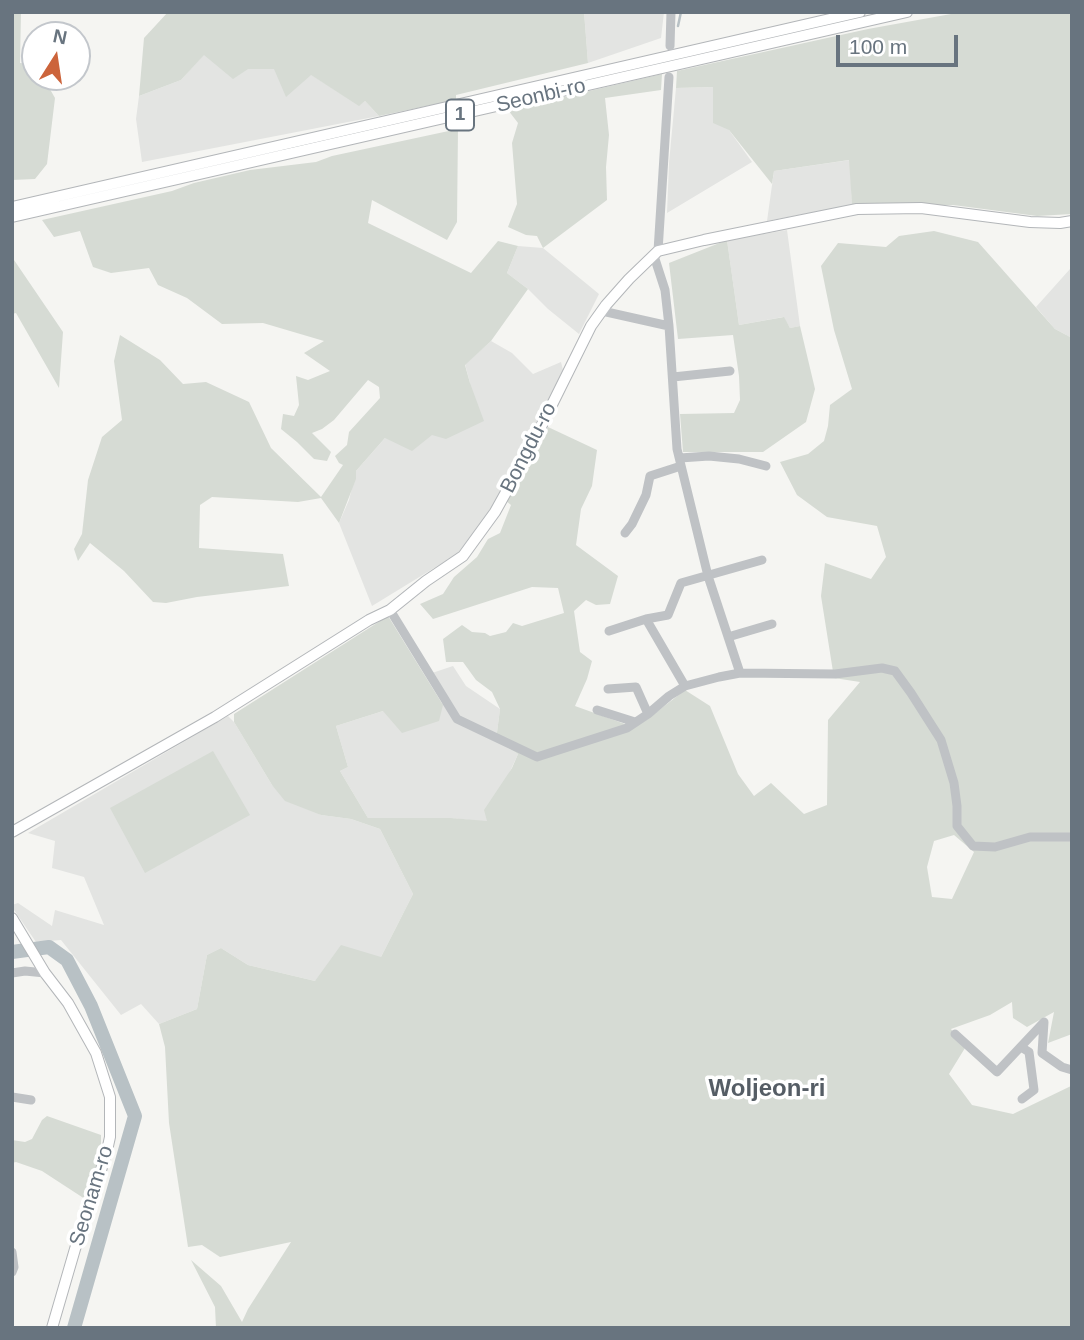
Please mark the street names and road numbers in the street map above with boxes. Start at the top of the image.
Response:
street label: Seonbi-ro [494,73,588,119]
road number: 1 [446,99,474,130]
street label: Bongdu-ro [496,399,562,497]
street label: Seonam-ro [65,1143,119,1249]

